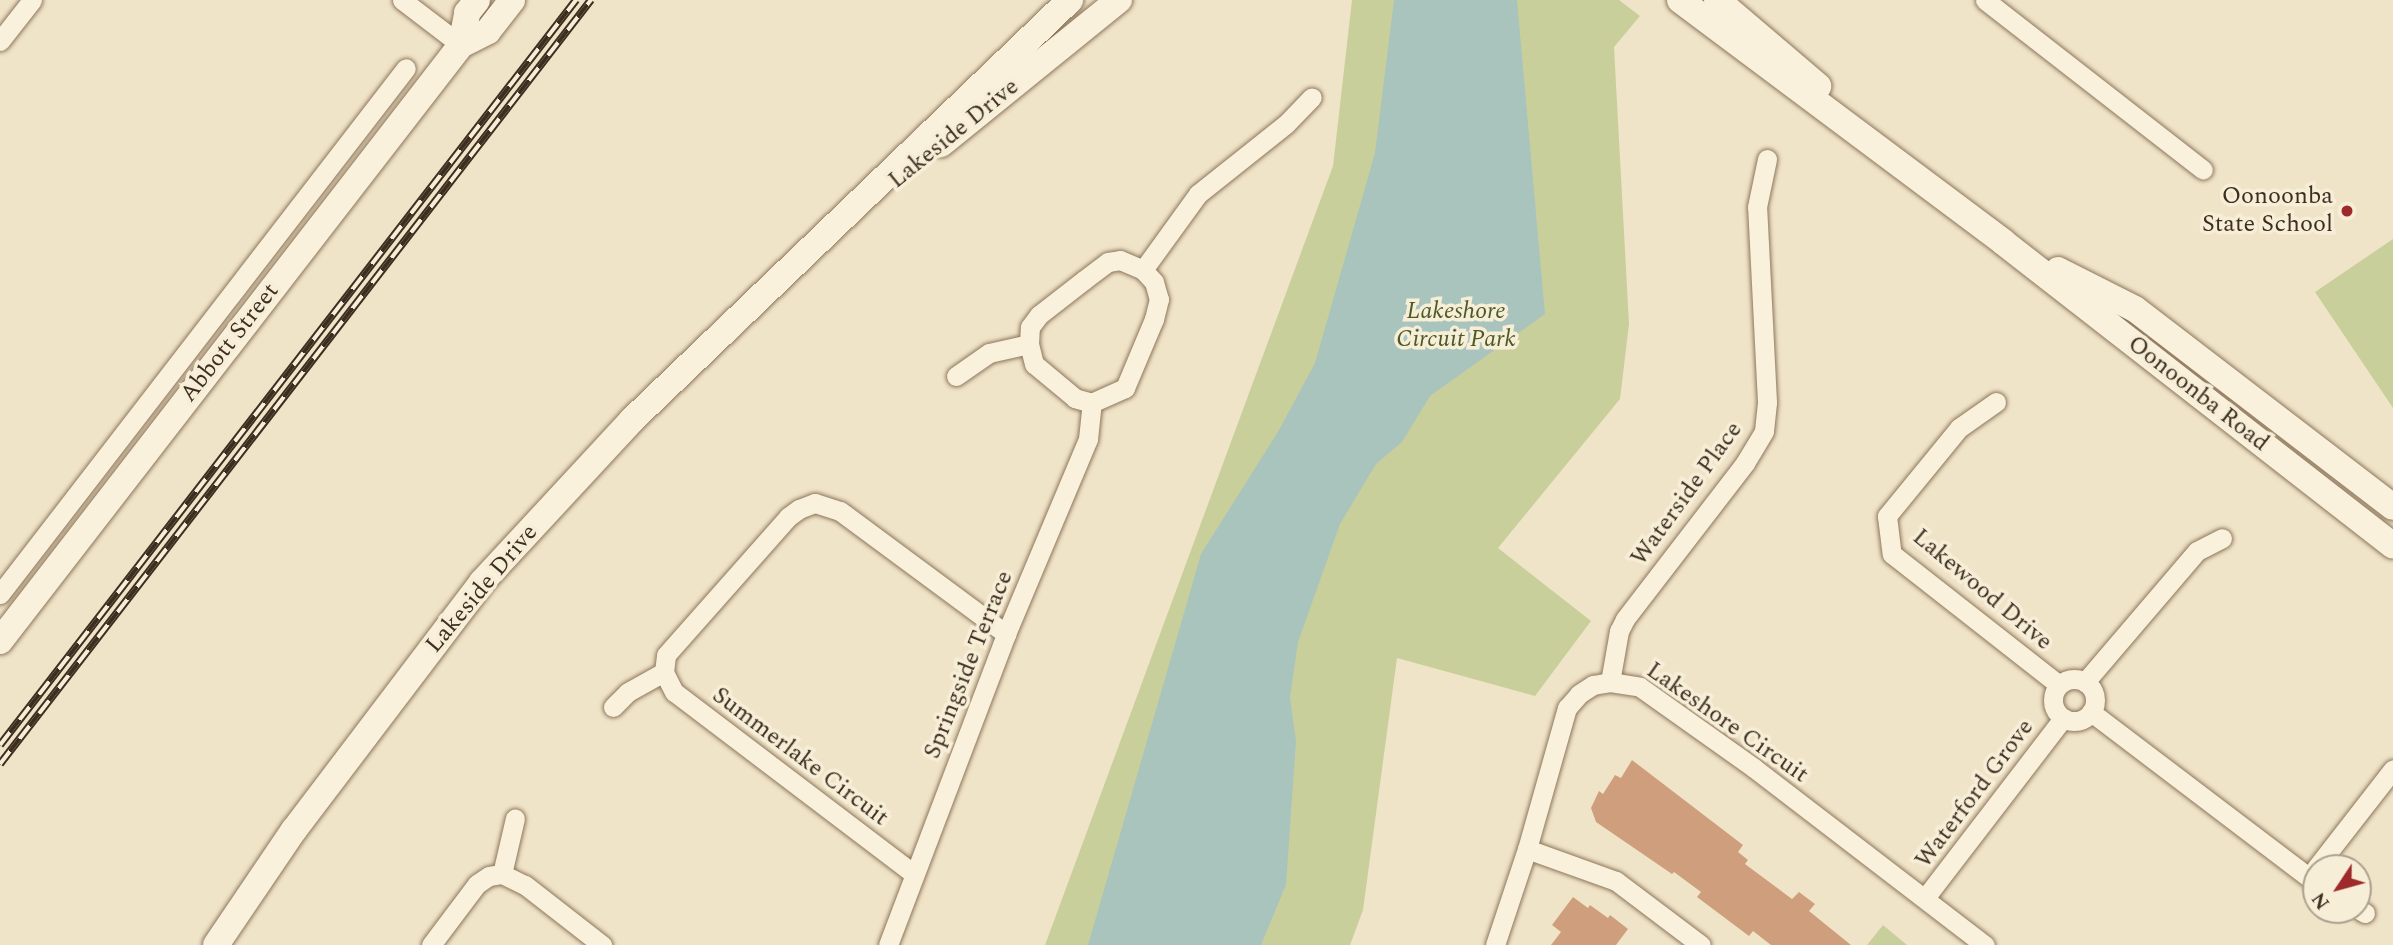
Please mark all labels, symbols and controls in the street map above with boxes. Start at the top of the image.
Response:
street label: Lakeside Drive [883,73,1025,195]
place label: Oonoonba State School [2202,183,2333,239]
marker: Oonoonba State School [2339,203,2355,219]
street label: Abbott Street [175,278,285,408]
park label: Lakeshore Circuit Park [1396,298,1516,354]
street label: Oonoonba Road [2122,330,2274,458]
street label: Waterside Place [1625,417,1749,571]
street label: Lakeside Drive [420,519,544,659]
street label: Lakewood Drive [1906,523,2058,657]
street label: Springside Terrace [918,567,1020,763]
street label: Lakeshore Circuit [1640,656,1814,790]
street label: Summerlake Circuit [706,681,894,833]
street label: Waterford Grove [1910,714,2040,874]
north arrow [2302,854,2372,924]
text: N [2305,886,2338,915]

